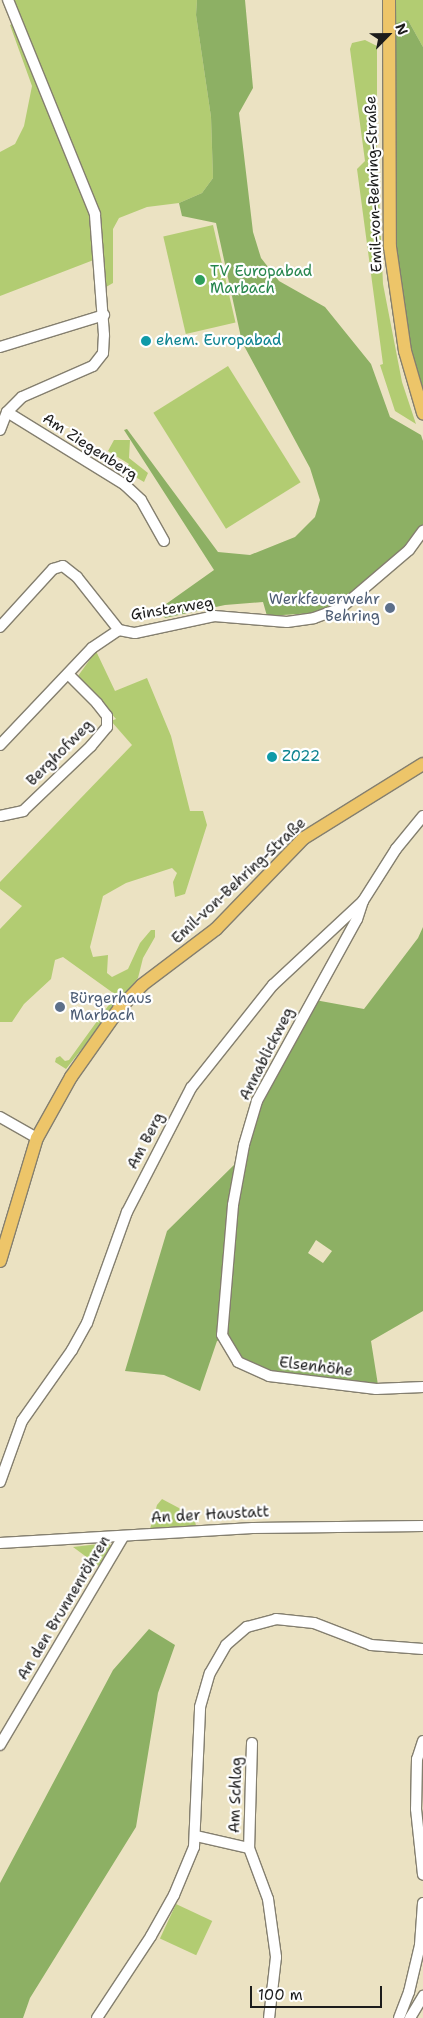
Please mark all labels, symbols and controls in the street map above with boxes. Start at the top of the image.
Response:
north arrow [363,10,413,60]
text: N [391,21,412,38]
street label: Emil-von-Behring-Straße [362,95,386,273]
place label: TV Europabad Marbach [210,262,312,297]
marker: TV Europabad Marbach [194,274,206,286]
place label: ehem. Europabad [156,332,281,350]
marker: ehem. Europabad [140,335,152,347]
street label: Am Ziegenberg [39,410,141,484]
place label: Werkfeuerwehr Behring [269,590,380,625]
street label: Ginsterweg [129,594,215,624]
marker: Werkfeuerwehr Behring [384,602,396,614]
street label: Berghofweg [23,716,97,790]
place label: Z022 [282,748,320,766]
marker: Z022 [266,751,278,763]
street label: Emil-von-Behring-Straße [168,814,310,948]
place label: Bürgerhaus Marbach [70,989,152,1024]
marker: Bürgerhaus Marbach [54,1001,66,1013]
street label: Annablickweg [236,1005,298,1103]
street label: Am Berg [124,1110,168,1172]
street label: Elsenhöhe [278,1354,354,1380]
street label: An der Haustatt [150,1503,270,1527]
street label: An den Brunnenröhren [14,1533,114,1683]
street label: Am Schlag [226,1757,246,1833]
scale bar [253,1976,386,2008]
text: 100 m [258,1985,303,2005]

